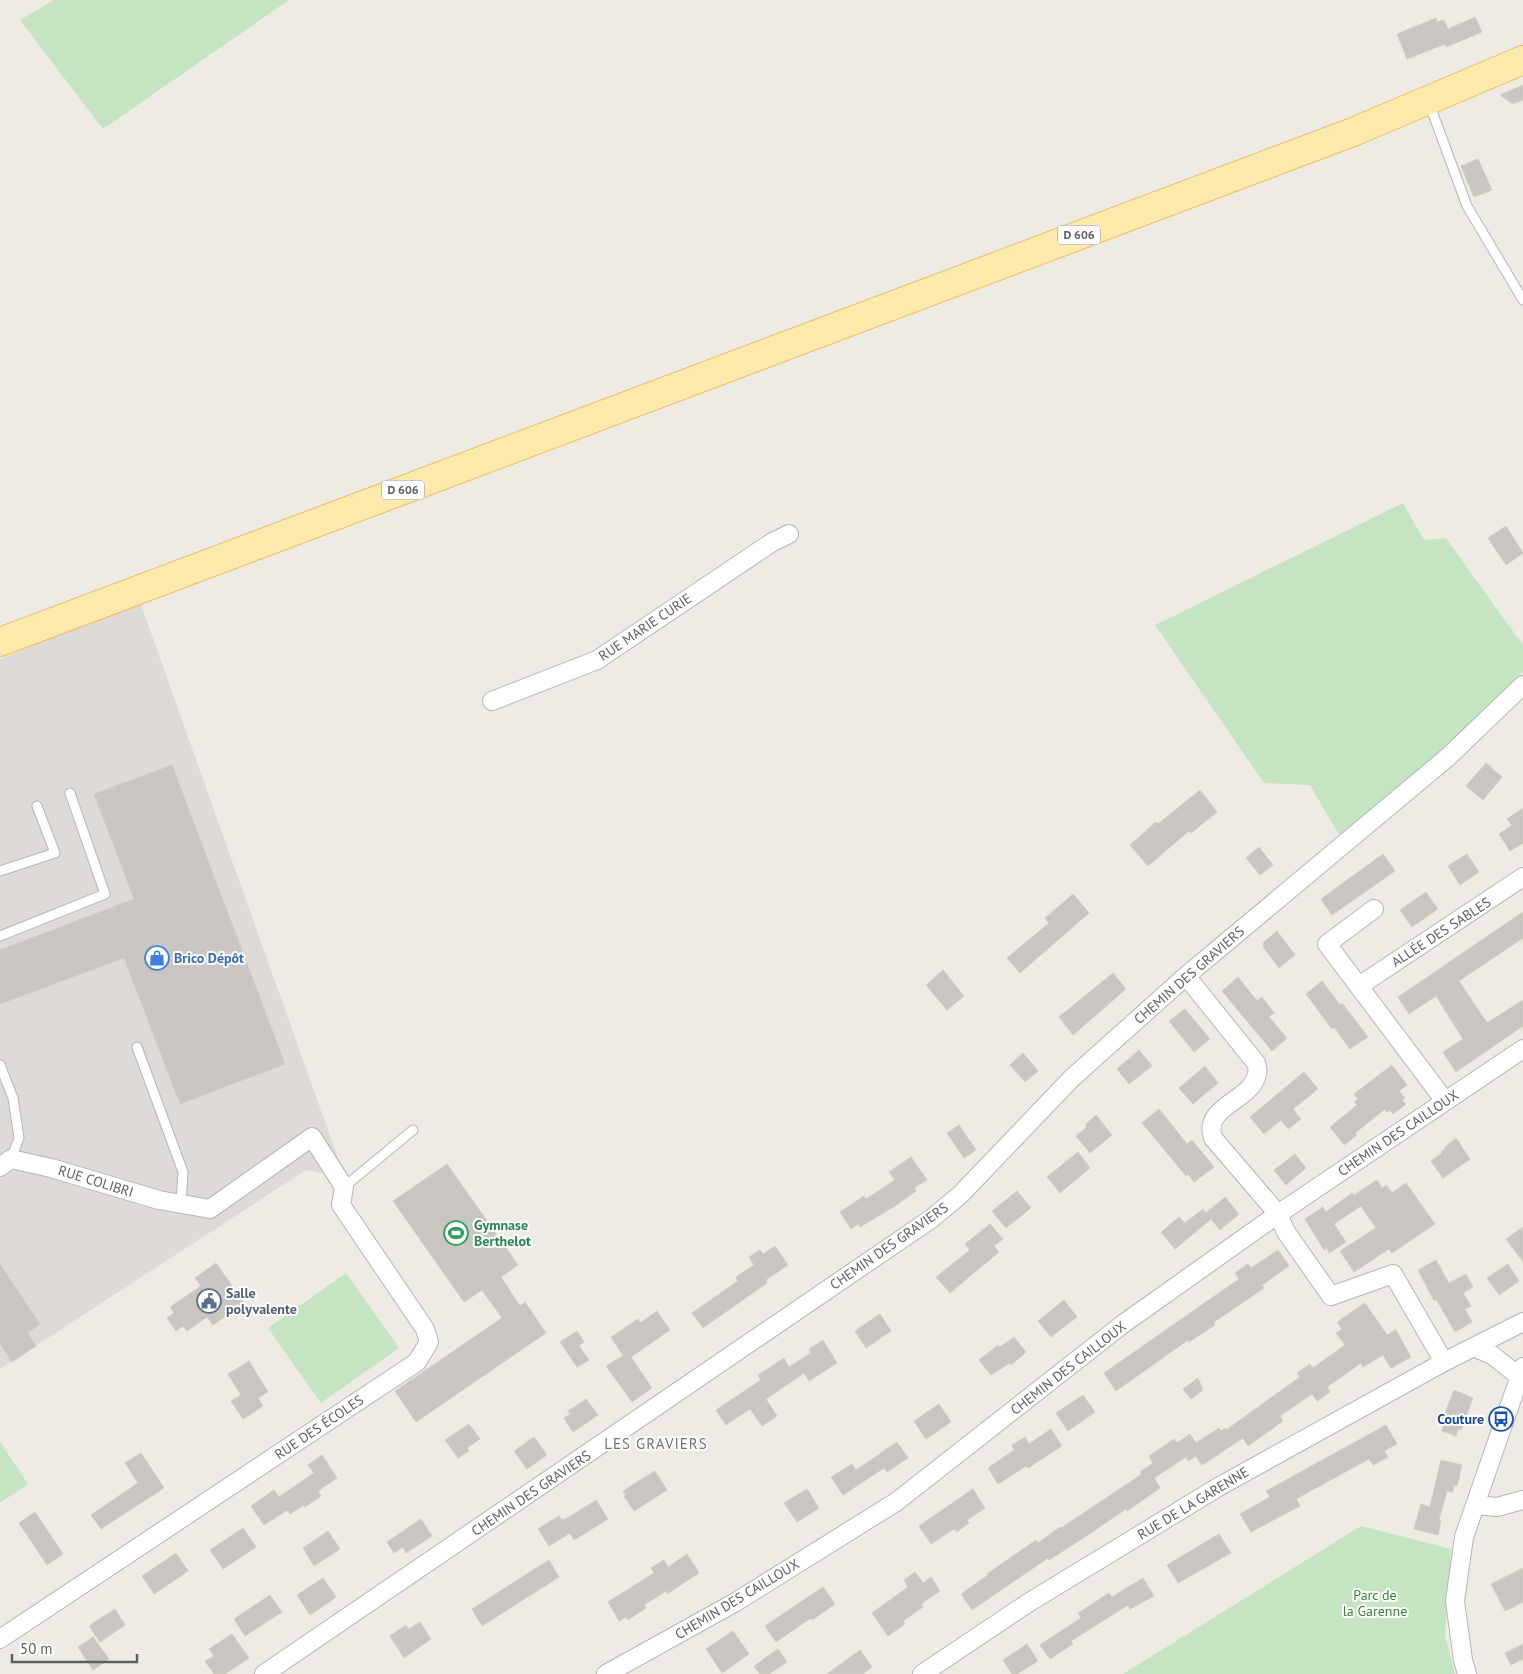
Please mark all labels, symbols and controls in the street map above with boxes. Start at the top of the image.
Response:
road number: D 606 [1058,226,1100,244]
road number: D 606 [382,480,424,500]
street label: RUE MARIE CURIE [595,589,695,665]
street label: ALLÉE DES SABLES [1388,893,1494,971]
street label: CHEMIN DES GRAVIERS [1130,922,1248,1028]
shop icon: Brico Dépôt [144,945,170,971]
place label: Brico Dépôt [174,949,244,967]
street label: CHEMIN DES CAILLOUX [1334,1086,1462,1180]
street label: RUE COLIBRI [56,1161,136,1201]
street label: CHEMIN DES GRAVIERS [826,1198,952,1294]
place label: Gymnase Berthelot [474,1216,531,1250]
sports icon: Gymnase Berthelot [443,1220,469,1246]
place label: Salle polyvalente [226,1284,297,1318]
public building icon: Salle polyvalente [196,1288,222,1314]
street label: CHEMIN DES CAILLOUX [1007,1317,1130,1419]
street label: RUE DES ÉCOLES [271,1391,367,1463]
bus stop icon: Couture [1488,1406,1514,1432]
place label: Couture [1437,1410,1484,1428]
district label: LES GRAVIERS [604,1434,708,1453]
street label: CHEMIN DES GRAVIERS [468,1446,594,1540]
street label: RUE DE LA GARENNE [1134,1463,1252,1543]
street label: CHEMIN DES CAILLOUX [672,1555,803,1643]
park label: Parc de la Garenne [1343,1586,1407,1620]
scale bar [12,1632,138,1664]
text: 50 m [20,1639,53,1658]

